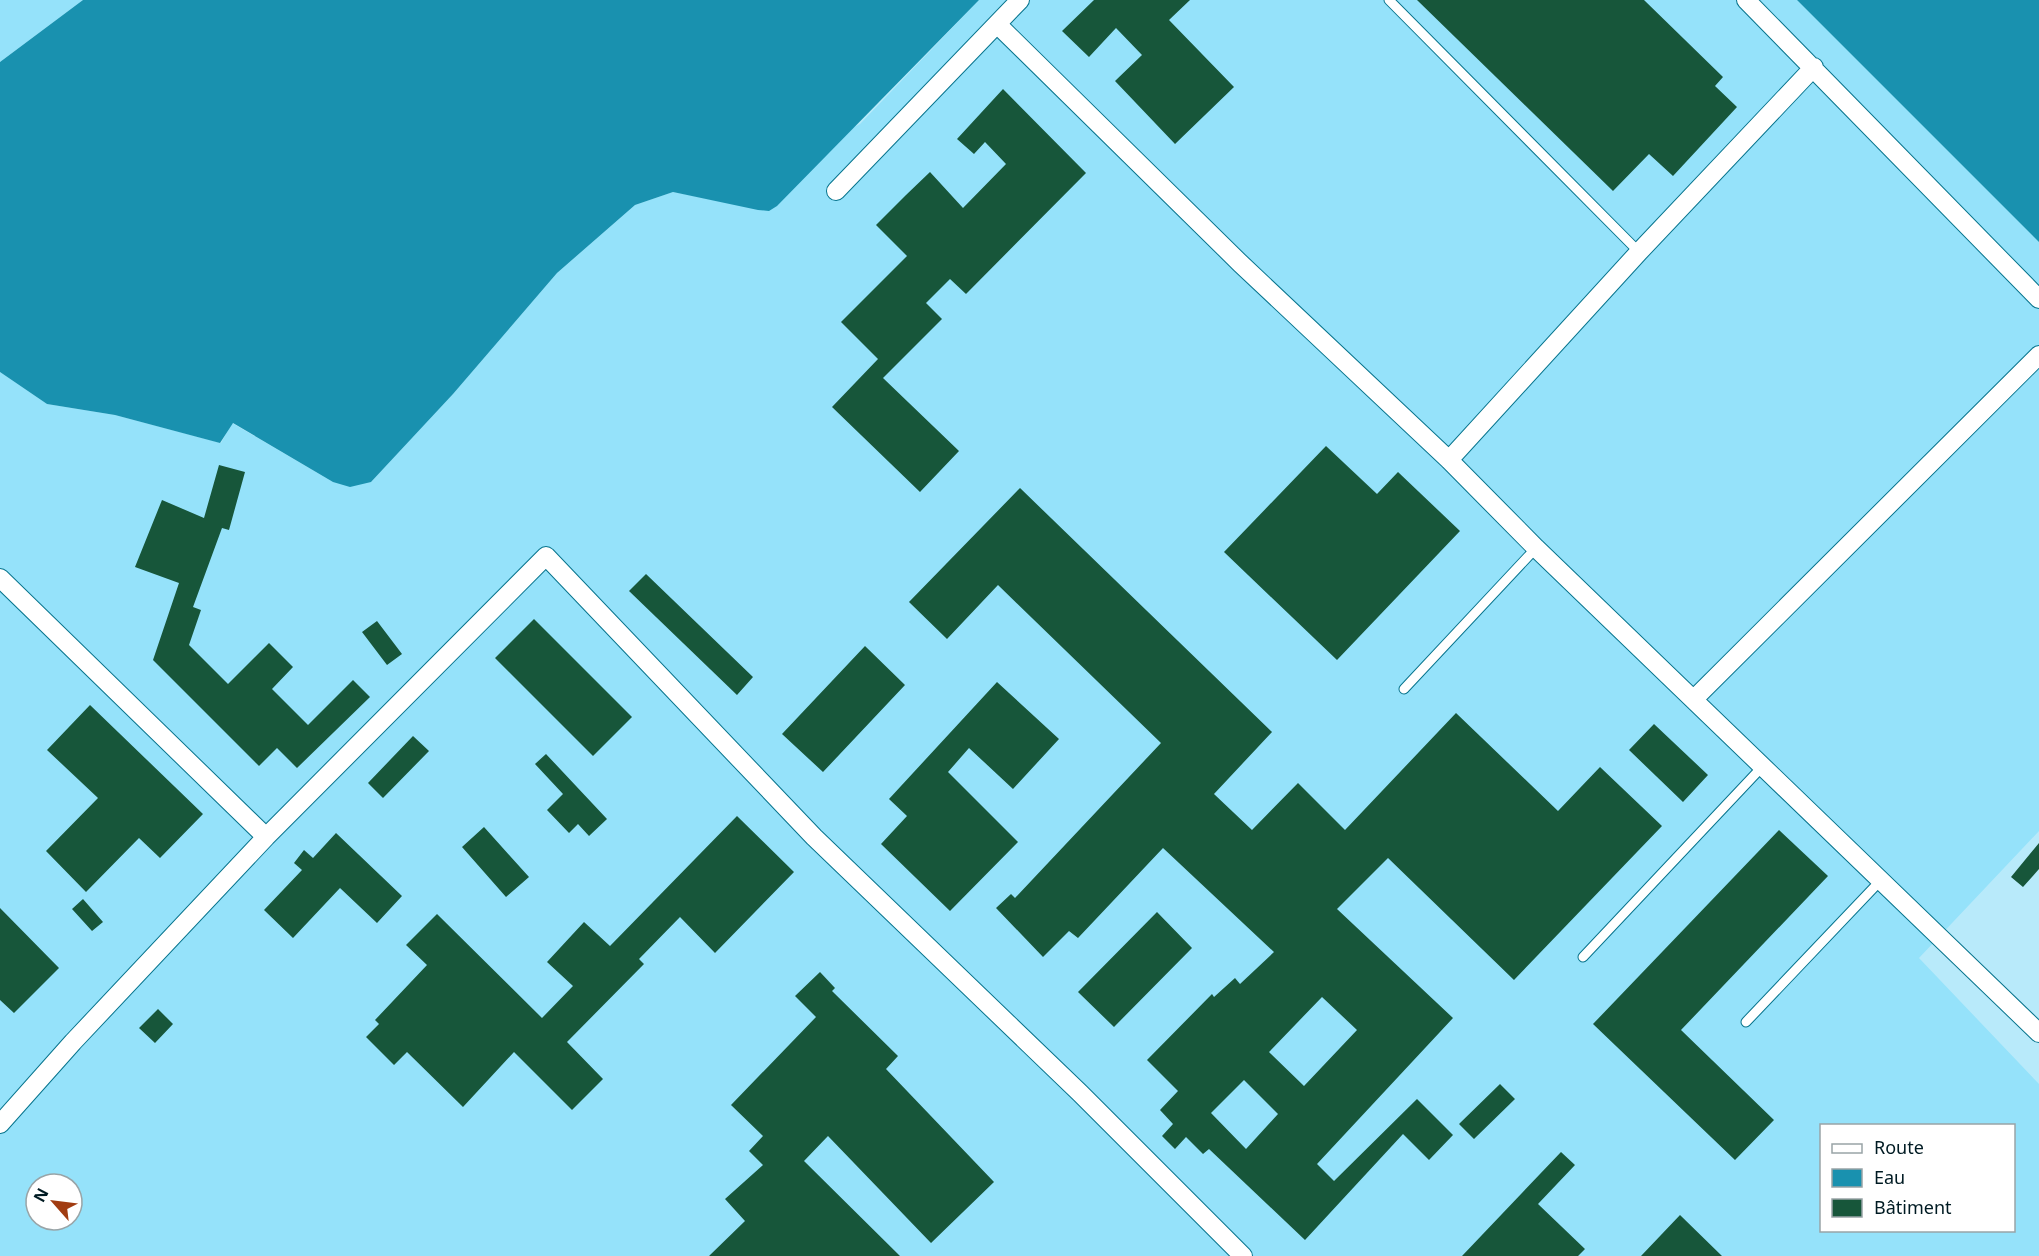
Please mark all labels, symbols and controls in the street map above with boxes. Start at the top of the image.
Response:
legend [1820,1124,2015,1232]
text: Route [1874,1135,1924,1159]
text: Eau [1874,1165,1905,1189]
north arrow [24,1172,84,1232]
text: N [28,1184,54,1206]
text: Bâtiment [1874,1195,1952,1219]

